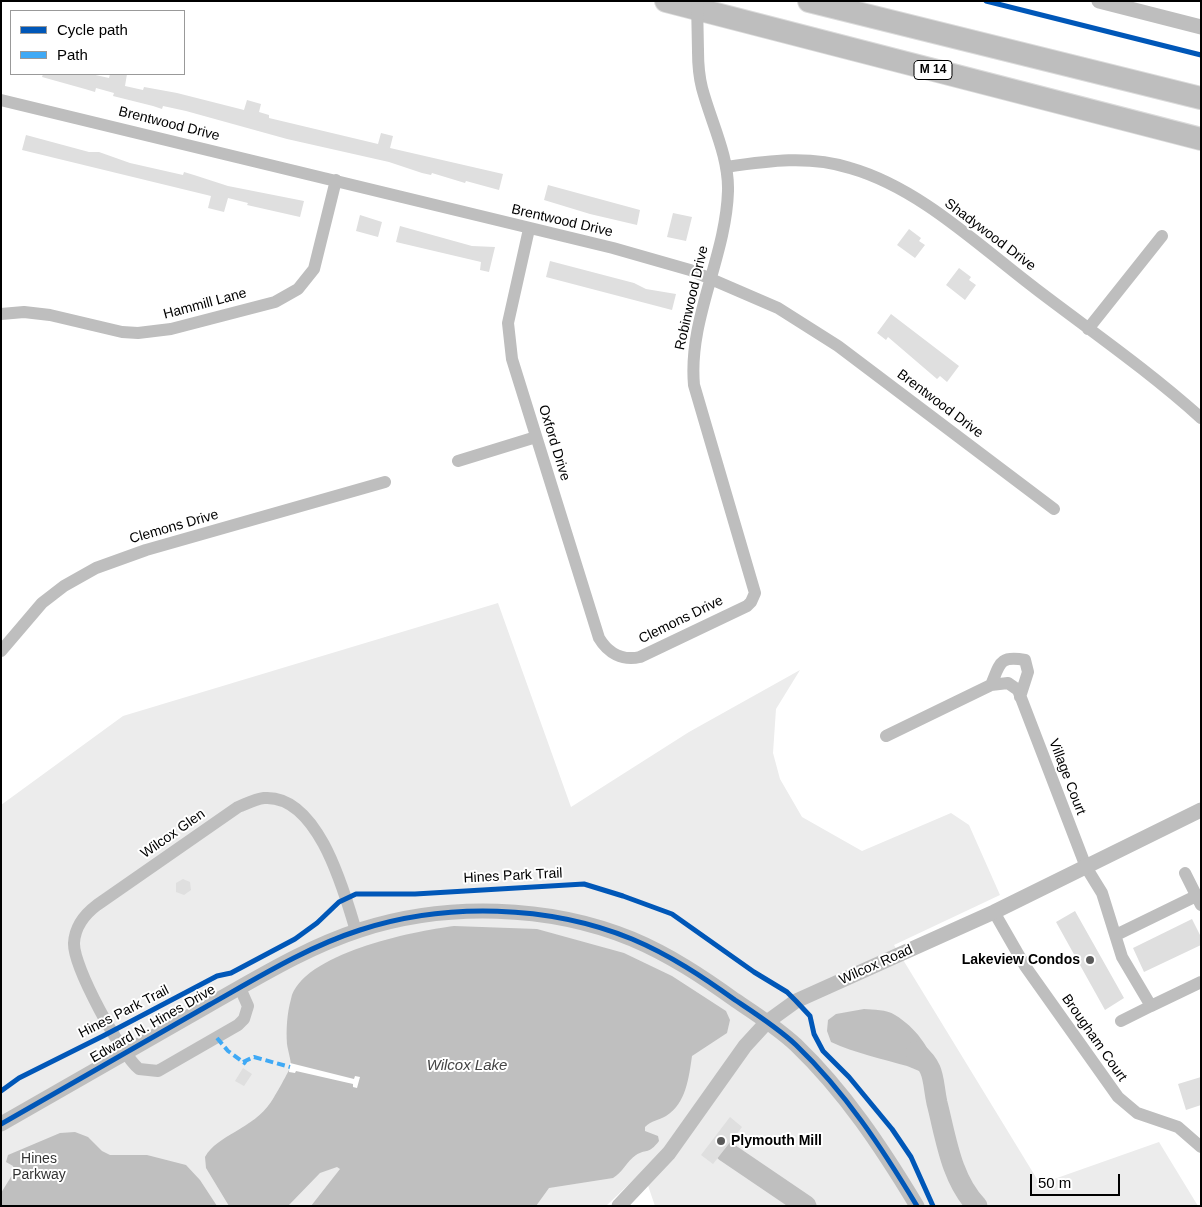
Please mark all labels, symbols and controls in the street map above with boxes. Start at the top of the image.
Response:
legend [10,10,185,75]
text: Cycle path [57,21,128,38]
text: Path [57,46,88,63]
road number: M 14 [914,60,952,80]
street label: Brentwood Drive [117,103,221,145]
street label: Shadywood Drive [941,195,1039,275]
street label: Brentwood Drive [510,201,614,241]
street label: Robinwood Drive [672,244,712,352]
street label: Hammill Lane [161,285,249,323]
street label: Brentwood Drive [894,366,986,442]
street label: Oxford Drive [534,403,574,483]
street label: Clemons Drive [128,506,220,548]
street label: Clemons Drive [636,592,726,648]
street label: Village Court [1045,737,1089,817]
street label: Wilcox Glen [138,806,208,862]
street label: Hines Park Trail [463,865,563,887]
street label: Wilcox Road [837,941,915,989]
place label: Lakeview Condos [962,952,1080,968]
marker: Lakeview Condos [1084,954,1096,966]
street label: Edward N. Hines Drive [87,981,219,1067]
street label: Hines Park Trail [76,982,172,1042]
street label: Brougham Court [1058,991,1130,1085]
water label: Wilcox Lake [427,1057,507,1075]
place label: Plymouth Mill [731,1133,822,1149]
marker: Plymouth Mill [715,1135,727,1147]
park label: Hines Parkway [12,1151,66,1184]
scale bar [1032,1164,1122,1196]
text: 50 m [1038,1174,1071,1191]

